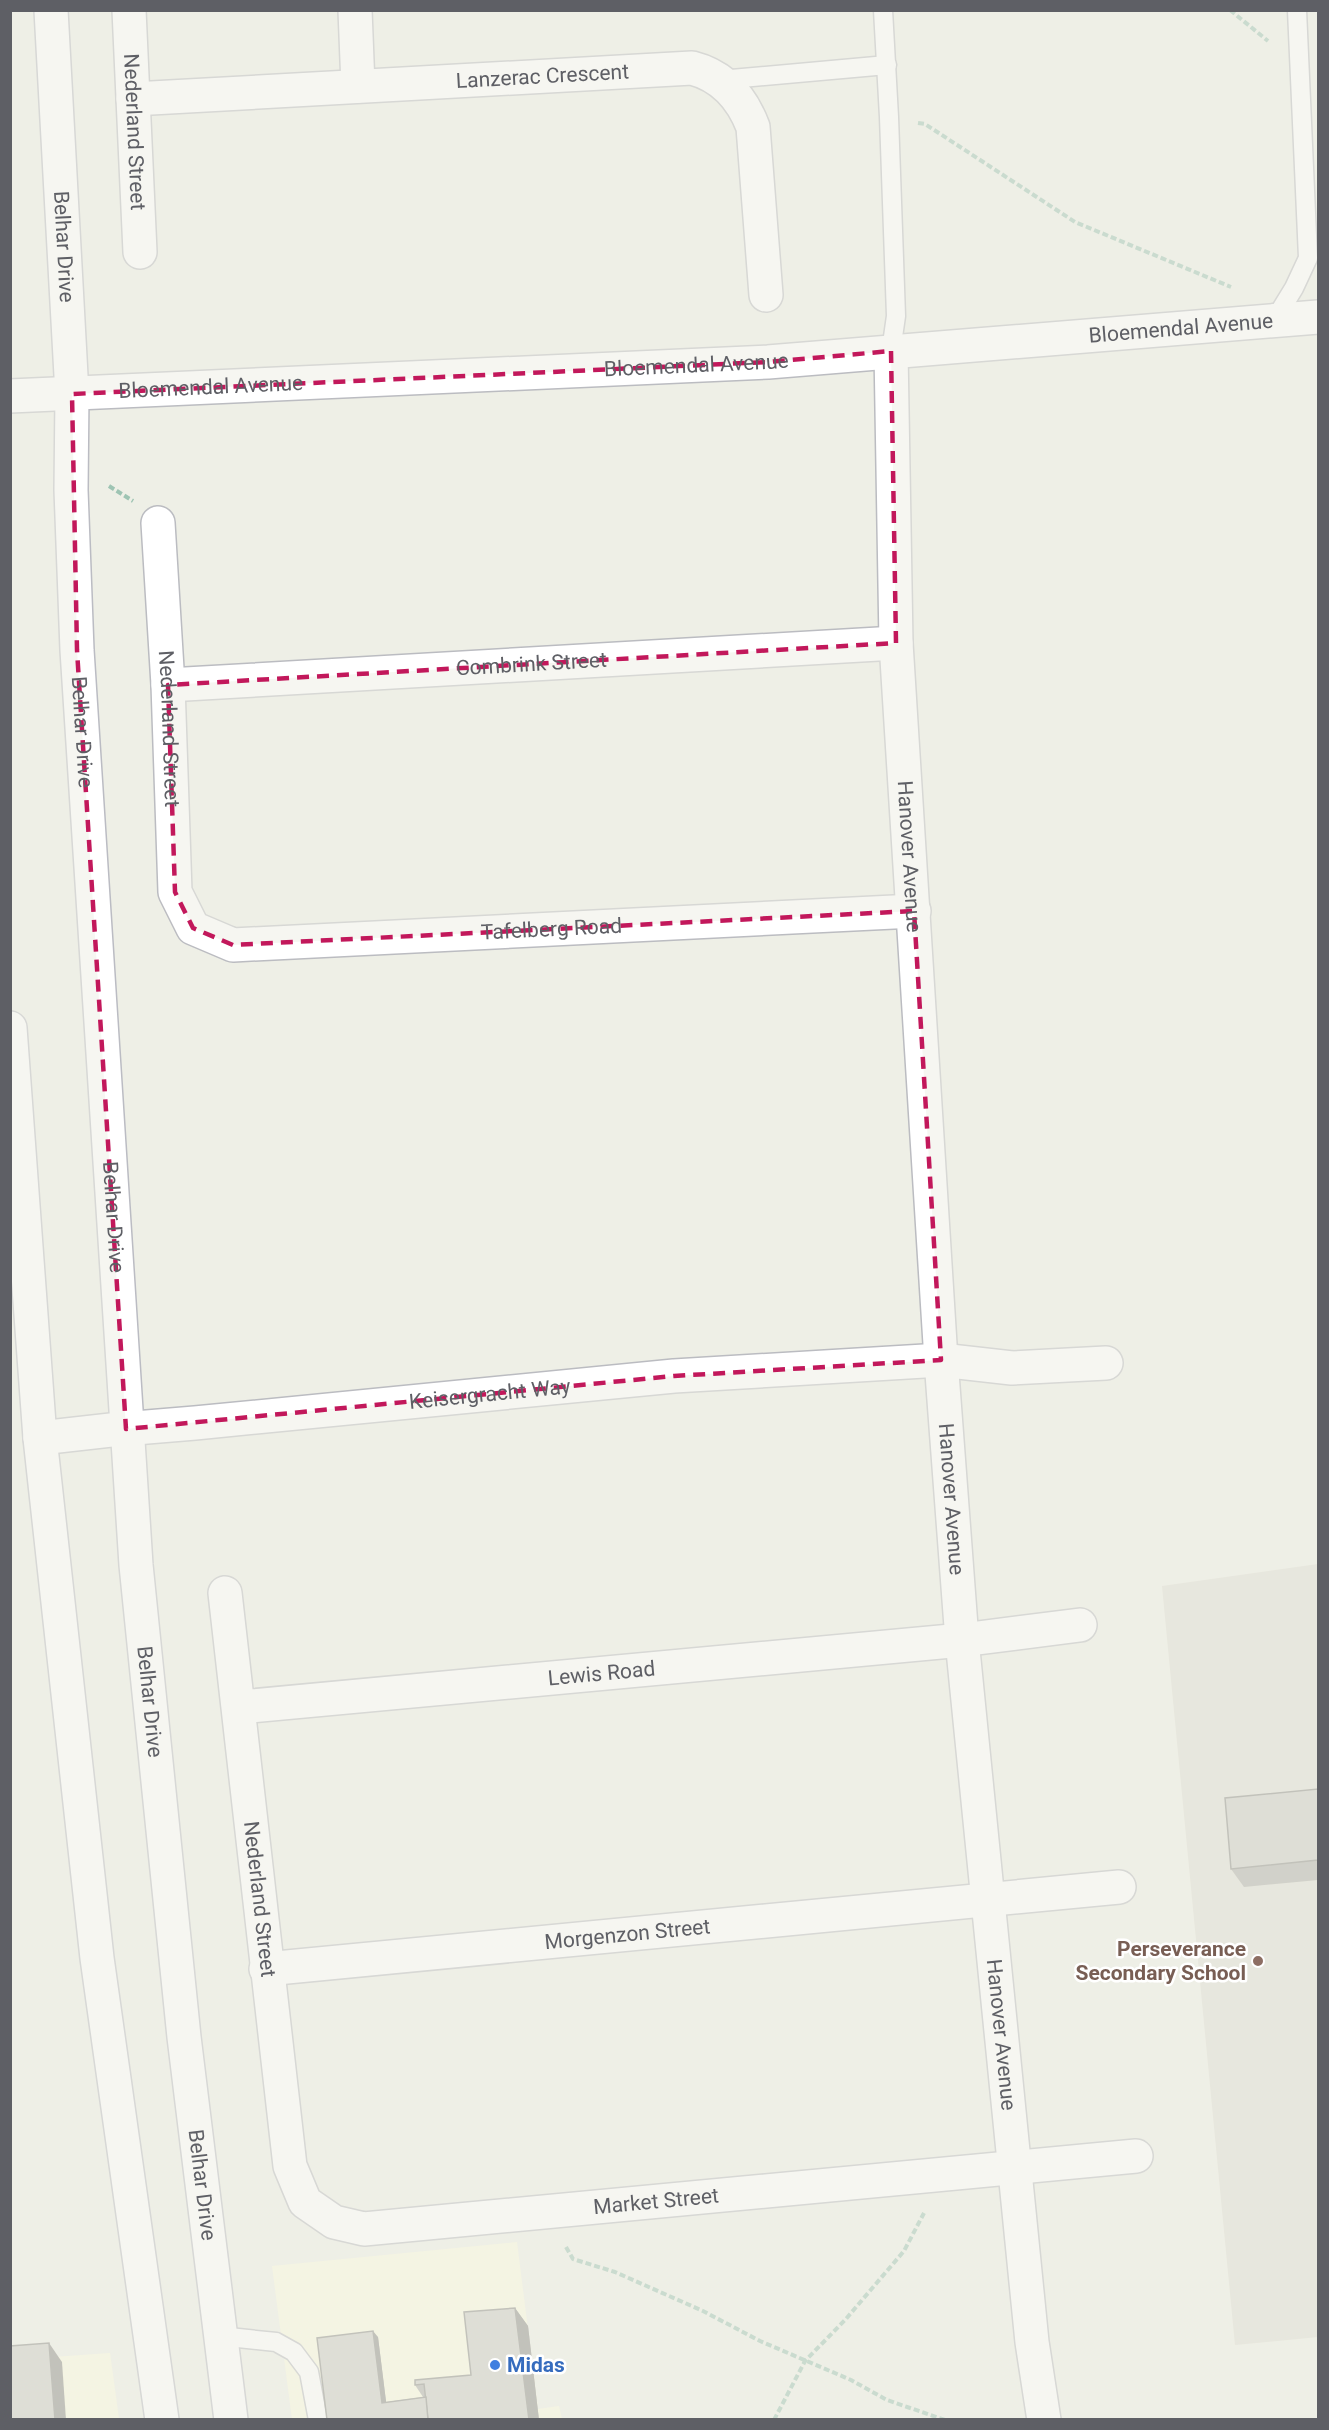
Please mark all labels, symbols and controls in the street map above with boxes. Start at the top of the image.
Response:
street label: Nederland Street [119,53,150,211]
street label: Lanzerac Crescent [455,60,630,93]
street label: Belhar Drive [49,190,79,303]
street label: Bloemendal Avenue [1088,309,1274,348]
street label: Bloemendal Avenue [603,348,790,381]
street label: Bloemendal Avenue [118,371,304,403]
street label: Combrink Street [455,648,608,680]
street label: Nederland Street [154,650,184,808]
street label: Belhar Drive [67,676,98,789]
street label: Hanover Avenue [893,780,926,933]
street label: Tafelberg Road [480,914,623,945]
street label: Belhar Drive [98,1161,129,1274]
street label: Keisergracht Way [408,1374,572,1414]
street label: Hanover Avenue [934,1422,969,1576]
street label: Belhar Drive [132,1645,168,1759]
street label: Lewis Road [547,1657,656,1690]
street label: Nederland Street [239,1820,280,1978]
street label: Morgenzon Street [543,1914,711,1954]
place label: Perseverance Secondary School [1076,1937,1246,1985]
marker: Perseverance Secondary School [1251,1954,1265,1968]
street label: Hanover Avenue [982,1958,1021,2112]
street label: Belhar Drive [183,2128,221,2242]
street label: Market Street [592,2183,720,2219]
place label: Midas [507,2353,565,2377]
marker: Midas [488,2358,502,2372]

